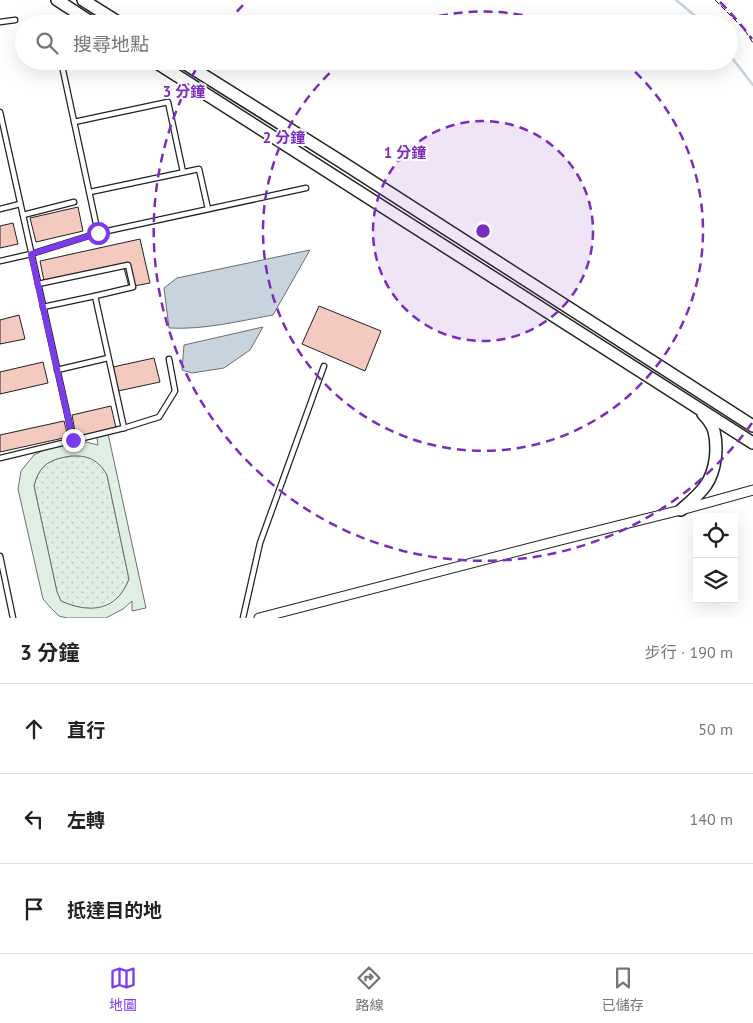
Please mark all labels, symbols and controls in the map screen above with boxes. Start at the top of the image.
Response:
search box [15,15,738,70]
icon: search [33,29,61,57]
text: 搜尋地點 [73,32,149,56]
text: 3 分鐘 [163,82,205,101]
text: 2 分鐘 [263,128,305,147]
text: 1 分鐘 [384,143,426,162]
route start [87,222,110,245]
centre of rings [474,222,492,240]
route end [62,429,85,452]
map controls [693,513,738,603]
button: locate [693,513,738,558]
button: layers [693,558,738,603]
text: 3 分鐘 [20,639,79,666]
text: 步行 · 190 m [645,642,733,662]
icon: ahead [20,715,48,743]
text: 直行 [67,718,105,742]
text: 50 m [698,719,733,739]
icon: left [20,805,48,833]
text: 左轉 [67,808,105,832]
text: 140 m [690,809,733,829]
icon: arrive [20,895,48,923]
text: 抵達目的地 [67,898,162,922]
tab: 地圖 [109,964,137,1014]
tab: 路線 [355,964,383,1014]
tab: 已儲存 [602,964,644,1014]

